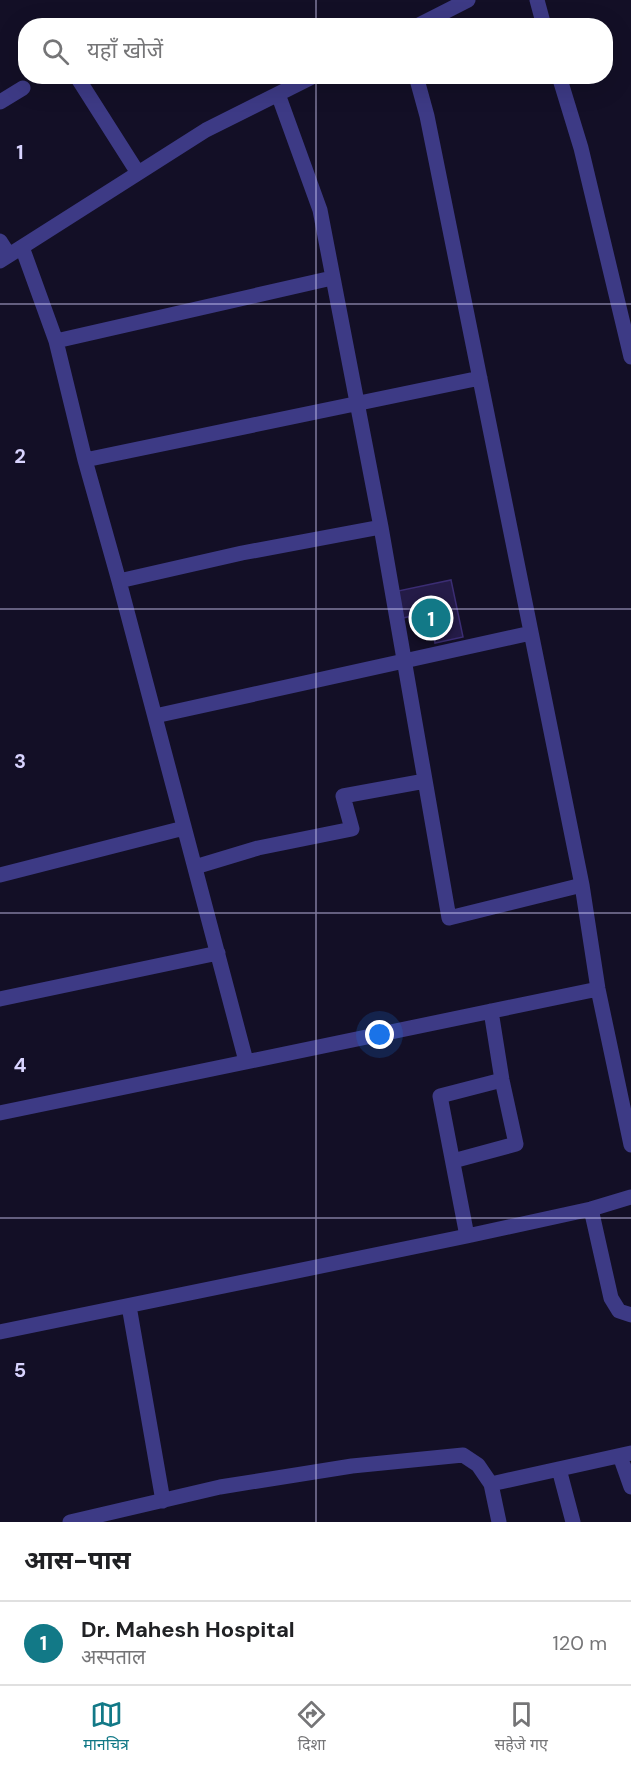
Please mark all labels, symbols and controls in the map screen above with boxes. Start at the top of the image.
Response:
search box [18,18,613,84]
icon: search [39,35,72,68]
text: यहाँ खोजें [87,36,163,65]
text: 1 [16,139,24,165]
text: 2 [14,443,26,469]
pin: 1 [412,596,450,640]
text: 3 [14,748,26,774]
your location [365,1020,394,1049]
text: 4 [14,1052,27,1078]
text: 5 [14,1357,26,1383]
text: आस-पास [24,1543,131,1577]
text: Dr. Mahesh Hospital [81,1615,295,1644]
text: 1 [40,1630,47,1656]
text: 120 m [553,1630,607,1656]
text: अस्पताल [81,1644,146,1670]
tab: मानचित्र [83,1698,129,1757]
tab: दिशा [295,1698,328,1757]
tab: सहेजे गए [495,1698,548,1757]

